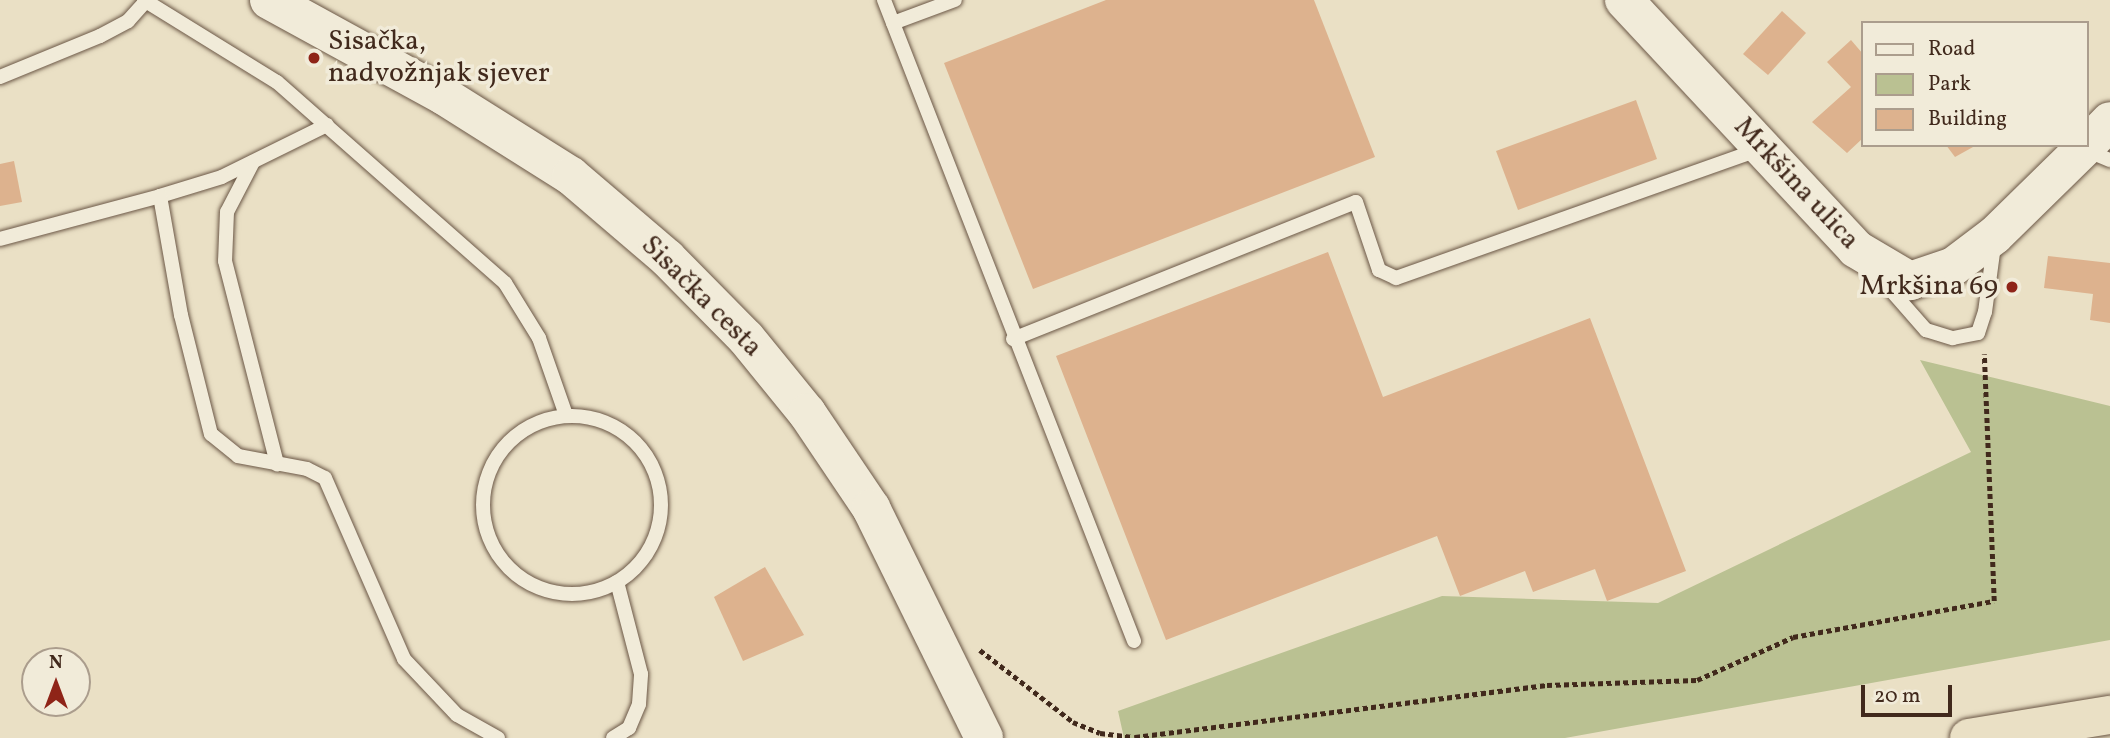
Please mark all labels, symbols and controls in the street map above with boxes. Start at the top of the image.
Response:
legend [1862,21,2089,147]
place label: Sisačka, nadvožnjak sjever [328,25,550,91]
text: Road [1928,35,1975,64]
marker: Sisačka, nadvožnjak sjever [306,50,322,66]
text: Park [1928,70,1971,99]
text: Building [1928,105,2007,134]
street label: Mrkšina ulica [1726,111,1866,257]
street label: Sisačka cesta [633,229,769,365]
place label: Mrkšina 69 [1860,270,1998,304]
marker: Mrkšina 69 [2004,279,2020,295]
north arrow [21,647,91,717]
text: N [49,650,63,676]
scale bar [1865,672,1956,716]
text: 20 m [1874,682,1920,711]

